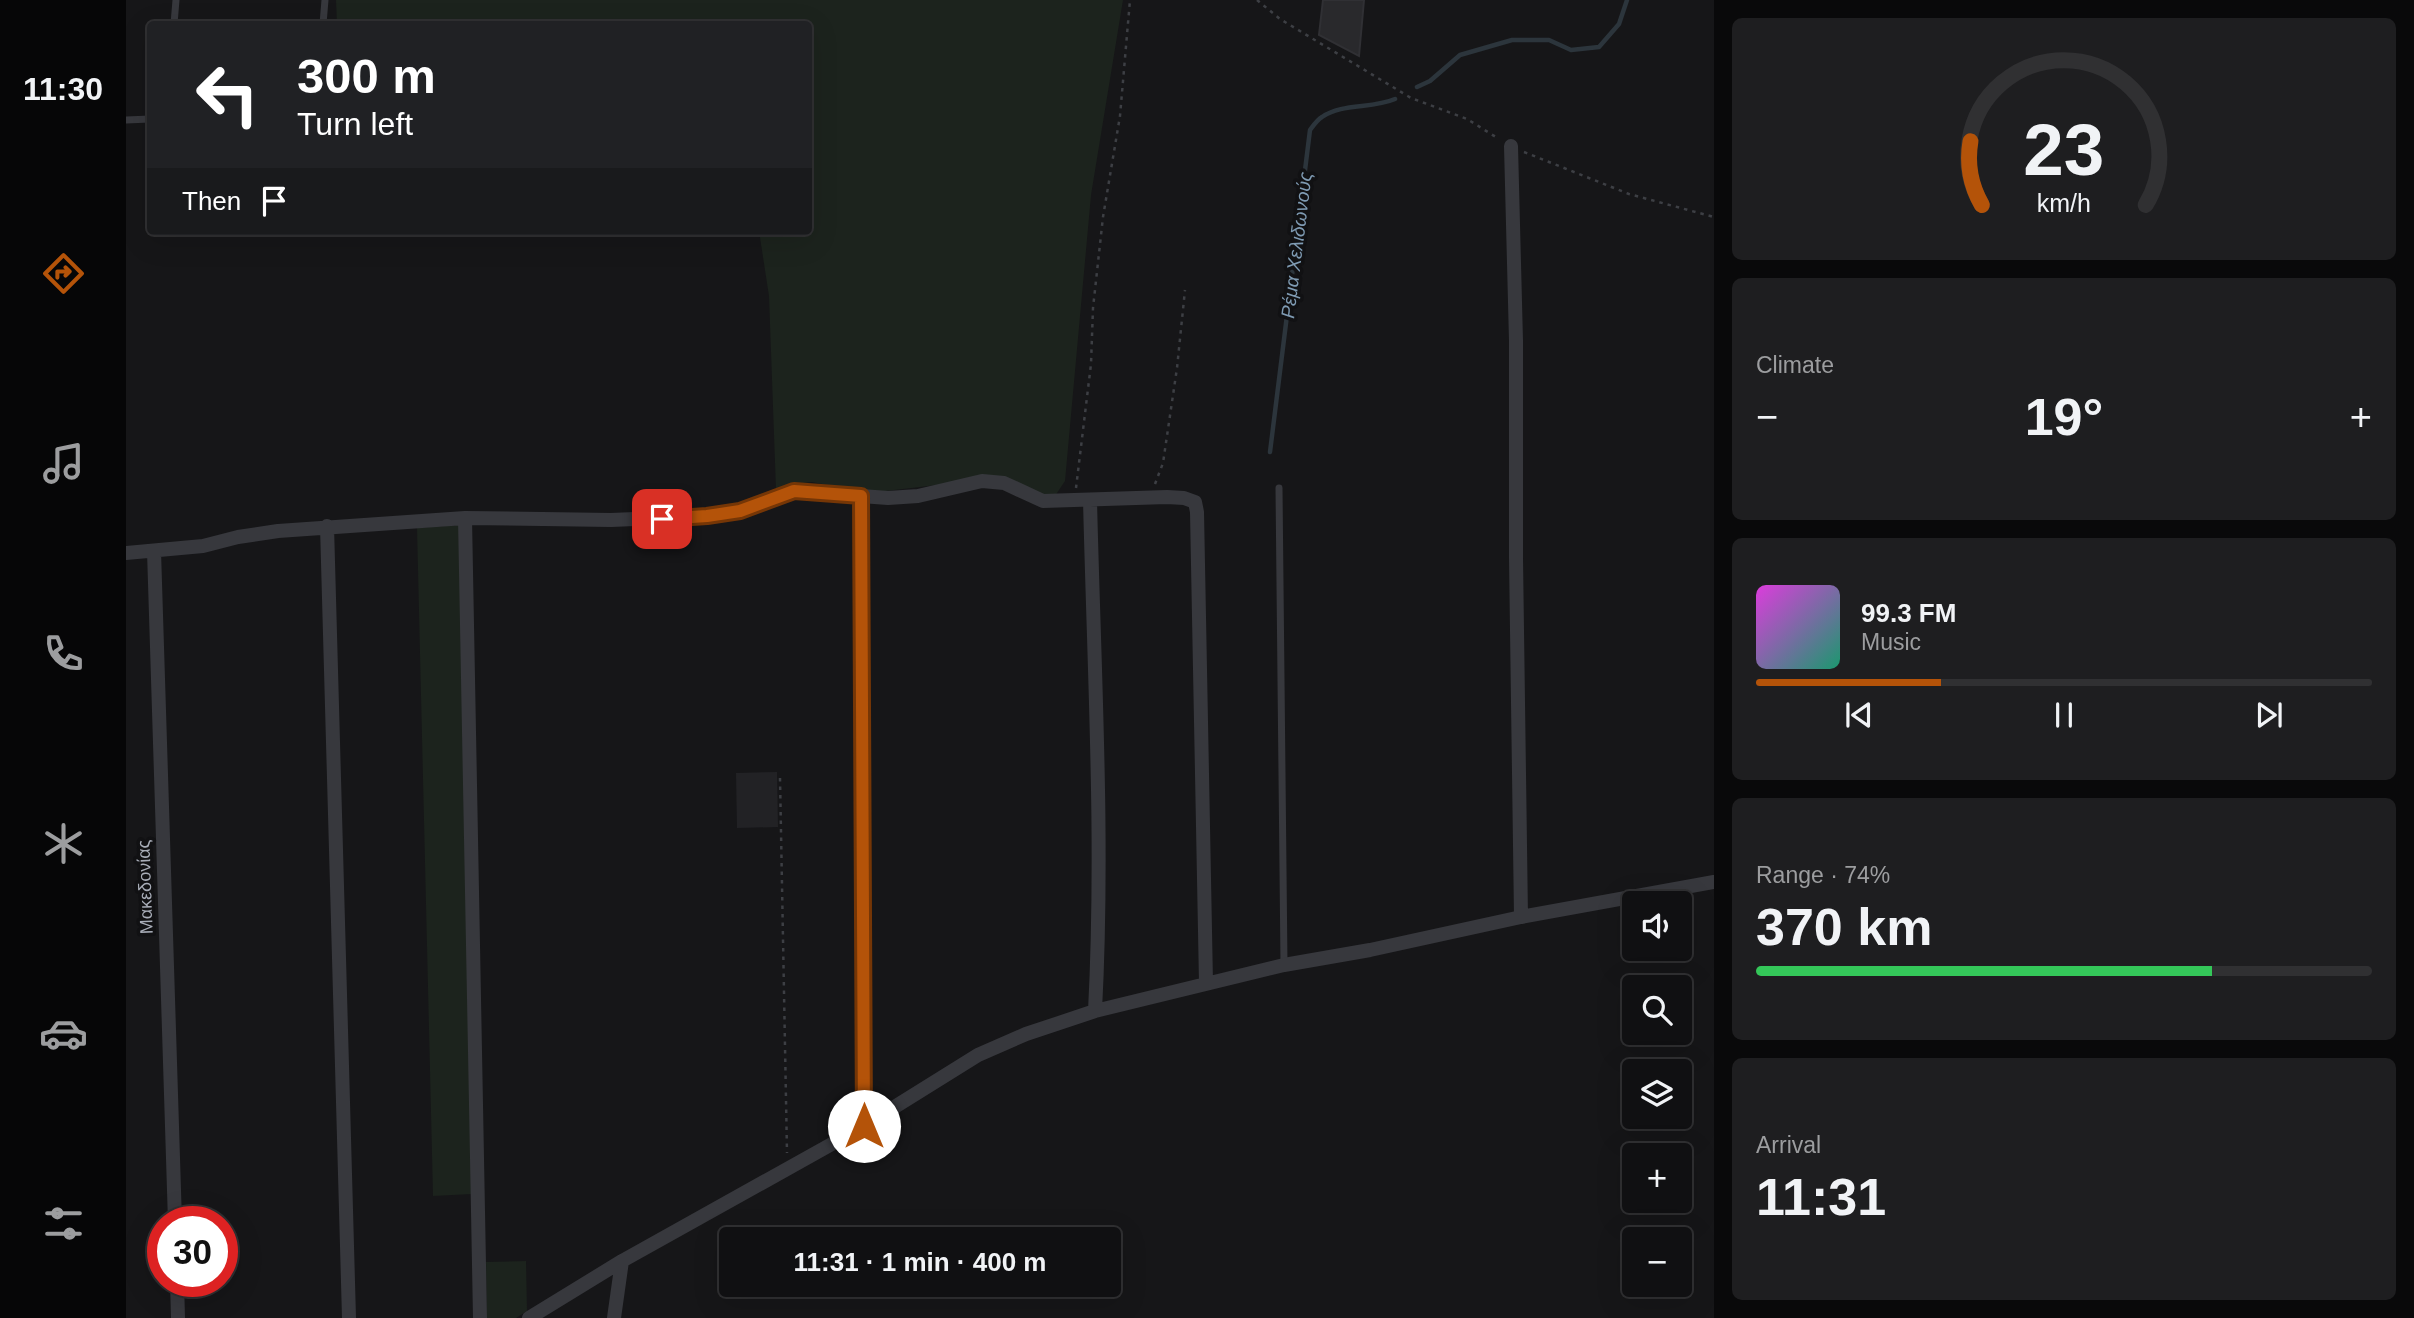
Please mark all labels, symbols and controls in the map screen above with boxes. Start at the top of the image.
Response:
icon: left [182,49,273,140]
text: 300 m [297,49,436,103]
text: 11:30 [23,71,103,107]
text: Turn left [297,106,413,142]
text: 23 [2024,109,2104,190]
water label: Ρέμα Χελιδωνούς [1277,170,1316,319]
icon: arrive [255,182,293,220]
text: Then [182,186,241,216]
text: km/h [2037,189,2091,217]
icon: directions [39,249,88,298]
text: Climate [1756,352,1834,378]
text: 19° [2025,388,2103,446]
text: − [1756,396,1778,438]
text: + [2350,396,2372,438]
icon: music [39,439,88,488]
pin [632,489,692,549]
icon: arrive [643,500,681,538]
text: 99.3 FM [1861,598,1956,628]
icon: phone [39,629,88,678]
text: Music [1861,629,1921,655]
icon: previous [1840,696,1878,734]
icon: pause [2045,696,2083,734]
icon: next [2250,696,2288,734]
icon: climate [39,819,88,868]
street label: Μακεδονίας [133,839,157,935]
text: Range · 74% [1756,862,1890,888]
map controls [1622,891,1692,1297]
button: sound [1622,891,1692,961]
text: 370 km [1756,898,1932,956]
button: search [1622,975,1692,1045]
icon: car [39,1009,88,1058]
button: layers [1622,1059,1692,1129]
position arrow [827,1089,901,1163]
text: Arrival [1756,1132,1821,1158]
button: + [1622,1143,1692,1213]
text: 11:31 [1756,1168,1886,1226]
icon: filters [39,1199,88,1248]
speed limit sign: 30 [147,1206,238,1297]
button: − [1622,1227,1692,1297]
text: 11:31 · 1 min · 400 m [794,1247,1046,1277]

